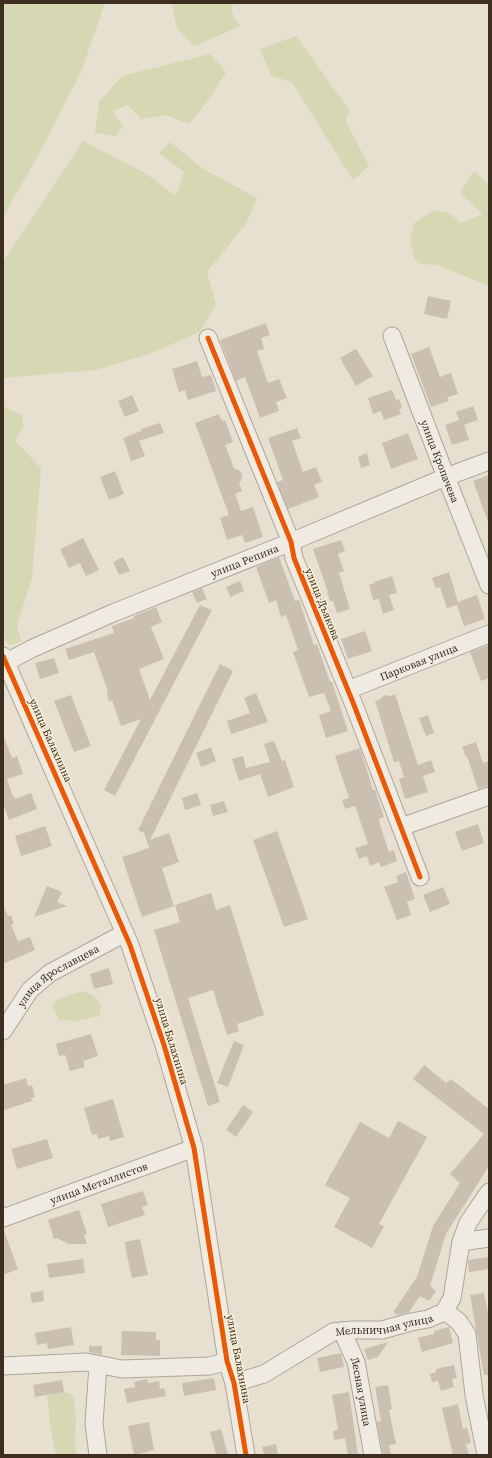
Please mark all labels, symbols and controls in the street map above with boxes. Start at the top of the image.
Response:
street label: улица Кропачева [417,418,463,505]
street label: улица Репина [209,541,281,581]
street label: улица Дъякова [301,566,344,643]
street label: Парковая улица [378,640,460,685]
street label: улица Балахнина [25,696,76,785]
street label: улица Ярославцева [14,941,102,1010]
street label: улица Балахнина [151,996,192,1087]
street label: улица Металлистов [48,1159,150,1208]
street label: Мельничная улица [335,1310,436,1340]
street label: улица Балахнина [223,1313,255,1405]
street label: Лесная улица [347,1354,375,1428]

